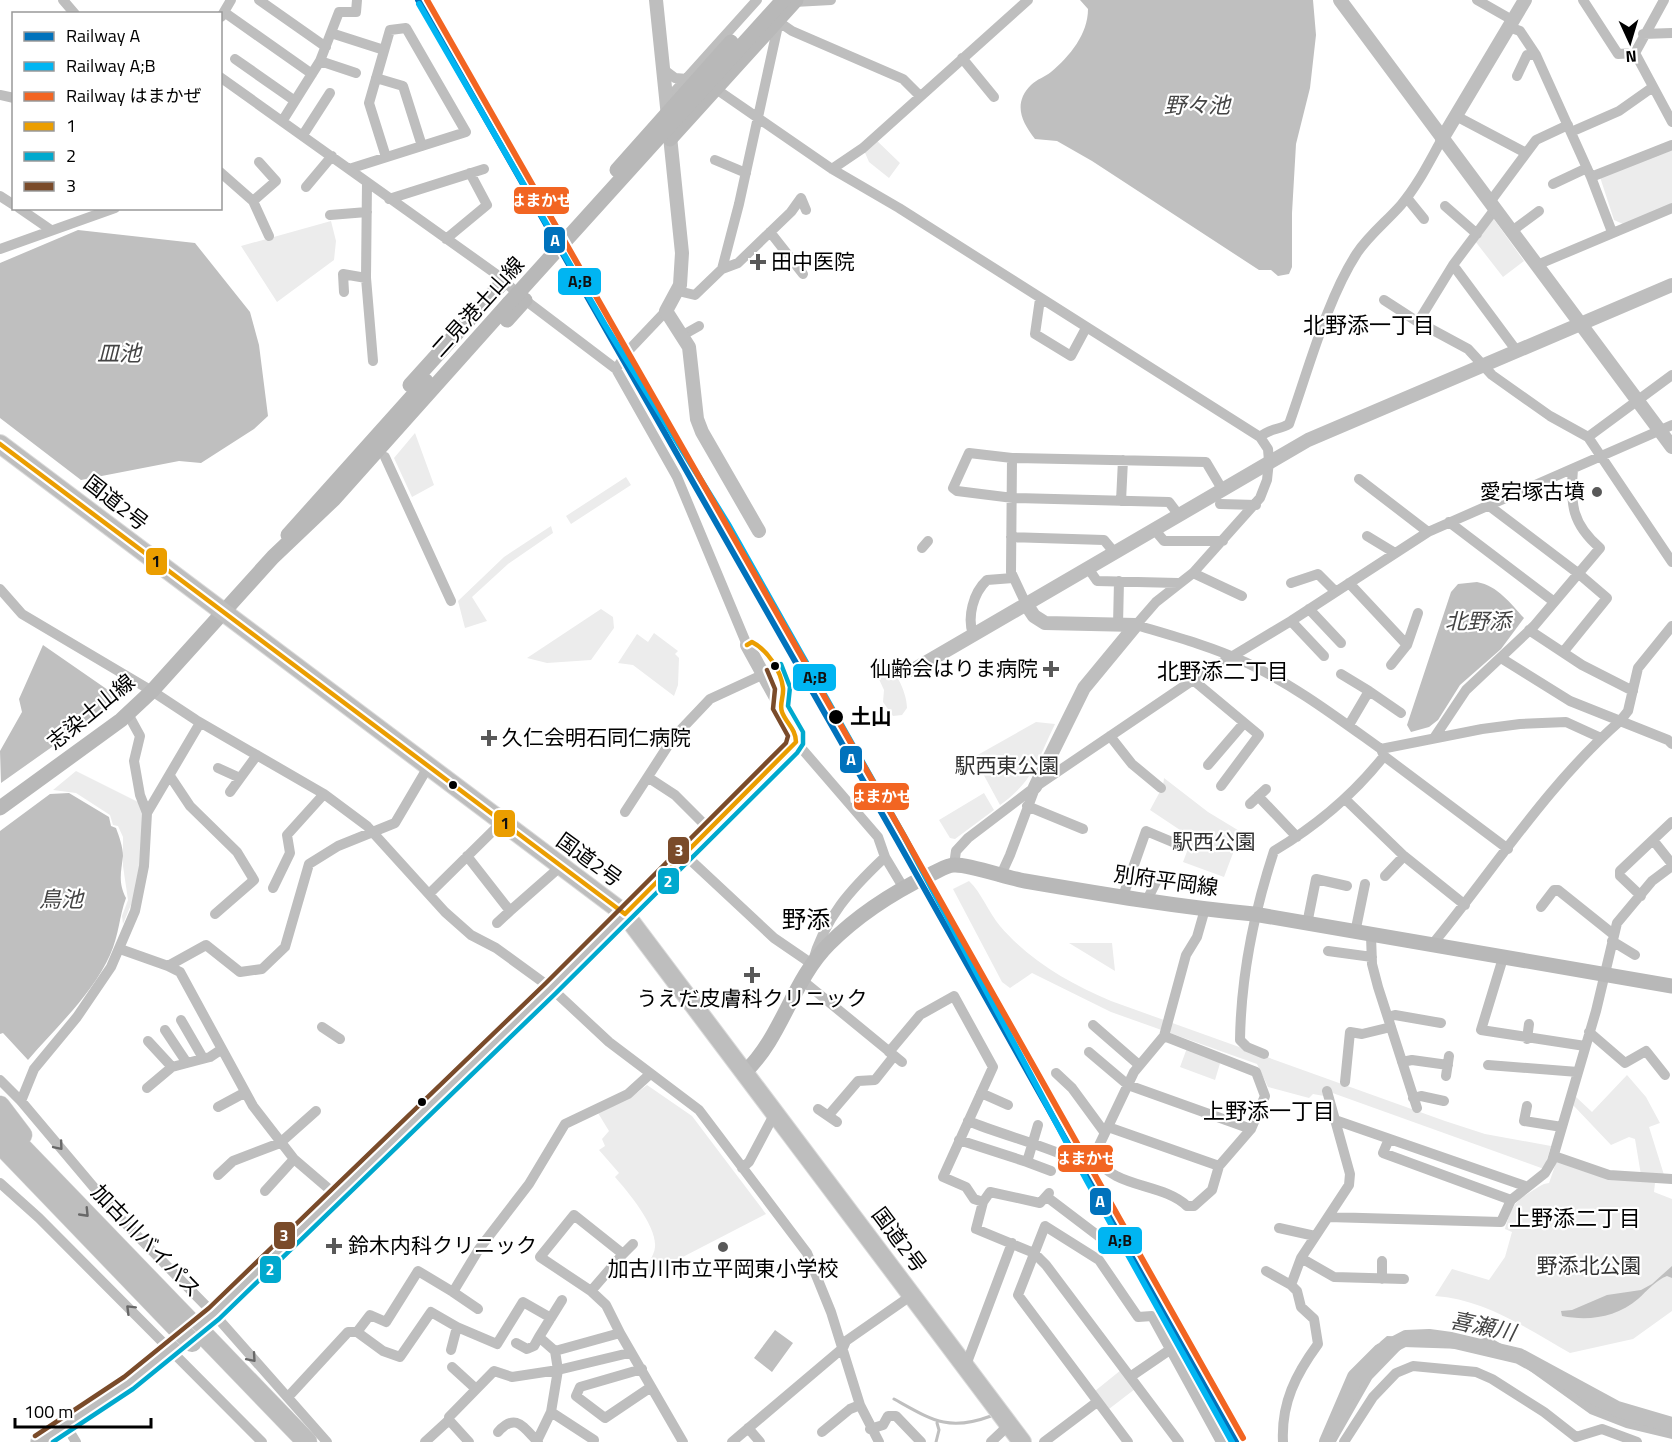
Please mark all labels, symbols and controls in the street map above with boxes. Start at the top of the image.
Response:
legend [12,12,222,210]
north arrow [1600,12,1660,72]
text: Railway A [66,22,140,49]
text: N [1625,45,1637,69]
text: Railway A;B [66,52,156,79]
text: Railway はまかぜ [66,82,201,109]
water label: 野々池 [1164,88,1232,122]
text: 1 [66,112,76,139]
text: 2 [66,142,76,169]
text: 3 [66,172,76,199]
line badge: はまかぜ [513,186,570,215]
text: はまかぜ [509,188,573,212]
line badge: A [543,226,566,254]
text: A [550,228,560,252]
place label: 田中医院 [771,245,855,277]
street label: 二見港土山線 [423,249,531,364]
marker: 田中医院 [749,253,767,271]
line badge: A;B [557,267,602,296]
text: A;B [568,269,592,293]
district label: 北野添一丁目 [1303,308,1435,342]
water label: 皿池 [97,336,143,370]
street label: 国道2号 [77,467,156,538]
place label: 愛宕塚古墳 [1480,475,1585,507]
marker: 愛宕塚古墳 [1590,485,1604,499]
line badge: 1 [145,547,168,576]
text: 1 [152,549,160,573]
water label: 北野添 [1445,604,1514,638]
place label: 仙齢会はりま病院 [870,652,1038,684]
district label: 北野添二丁目 [1157,654,1289,688]
unlabelled marker [769,660,781,672]
marker: 仙齢会はりま病院 [1042,660,1060,678]
line badge: A;B [792,663,837,692]
text: A;B [803,665,827,689]
street label: 志染土山線 [40,666,141,757]
place label: 土山 [850,700,892,732]
marker: 土山 [827,708,845,726]
place label: 久仁会明石同仁病院 [502,721,691,753]
marker: 久仁会明石同仁病院 [480,729,498,747]
line badge: A [839,745,863,774]
text: A [846,747,856,771]
park label: 駅西東公園 [955,749,1060,781]
unlabelled marker [447,779,459,791]
line badge: はまかぜ [853,782,910,811]
text: はまかぜ [849,784,913,808]
line badge: 1 [493,809,516,838]
text: 1 [501,811,509,835]
street label: 国道2号 [550,824,629,894]
park label: 駅西公園 [1172,825,1256,857]
line badge: 3 [667,836,690,865]
text: 3 [675,838,683,862]
street label: 別府平岡線 [1112,857,1220,903]
line badge: 2 [657,867,680,895]
text: 2 [664,869,672,893]
water label: 鳥池 [39,882,85,916]
district label: 野添 [782,901,830,937]
marker: うえだ皮膚科クリニック [743,966,761,984]
place label: うえだ皮膚科クリニック [637,982,868,1014]
district label: 上野添一丁目 [1203,1094,1335,1128]
unlabelled marker [416,1096,428,1108]
one-way arrow [51,1139,62,1150]
line badge: はまかぜ [1057,1144,1114,1173]
text: はまかぜ [1054,1146,1118,1170]
street label: 加古川バイパス [84,1176,209,1304]
line badge: A [1089,1187,1112,1216]
text: A [1095,1189,1105,1213]
street label: 国道2号 [865,1200,935,1279]
district label: 上野添二丁目 [1509,1201,1641,1235]
one-way arrow [77,1205,88,1216]
line badge: 3 [273,1221,296,1250]
text: 3 [280,1223,288,1247]
line badge: A;B [1097,1226,1143,1255]
text: A;B [1108,1228,1132,1252]
place label: 鈴木内科クリニック [348,1229,537,1261]
marker: 鈴木内科クリニック [325,1237,343,1255]
marker: 加古川市立平岡東小学校 [716,1240,730,1254]
park label: 野添北公園 [1537,1249,1642,1281]
place label: 加古川市立平岡東小学校 [608,1252,839,1284]
line badge: 2 [259,1255,282,1284]
text: 2 [266,1257,274,1281]
water label: 喜瀬川 [1447,1303,1521,1350]
one-way arrow [126,1305,137,1316]
one-way arrow [245,1351,256,1362]
scale bar [15,1391,152,1429]
text: 100 m [24,1398,73,1425]

